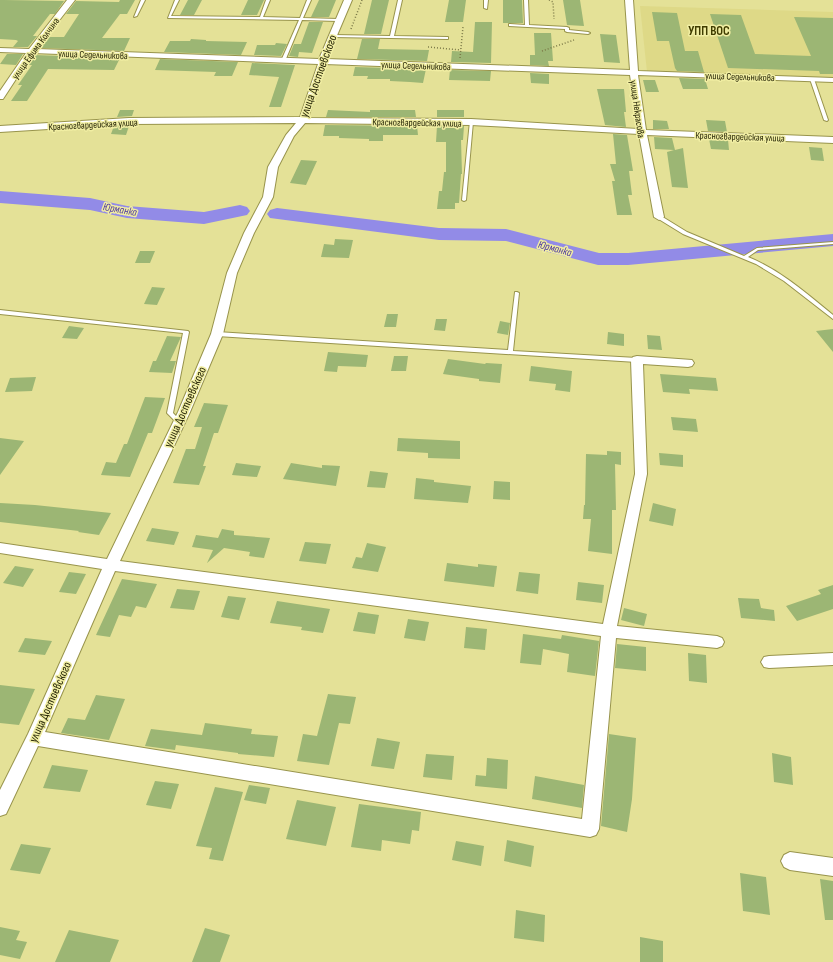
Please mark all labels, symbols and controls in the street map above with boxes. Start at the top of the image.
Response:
street label: улица Ефима Колчина [9,15,62,82]
district label: УПП ВОС [688,23,730,39]
street label: улица Достоевского [297,33,340,120]
street label: улица Седельникова [58,48,128,62]
street label: улица Седельникова [381,59,451,73]
street label: улица Седельникова [705,70,775,84]
street label: улица Некрасова [627,80,647,139]
street label: Красногвардейская улица [372,116,462,130]
street label: Красногвардейская улица [48,117,138,133]
street label: Красногвардейская улица [695,129,785,145]
water label: Юрманка [102,200,138,219]
water label: Юрманка [537,238,574,259]
street label: улица Достоевского [161,364,210,450]
street label: улица Достоевского [26,659,75,745]

